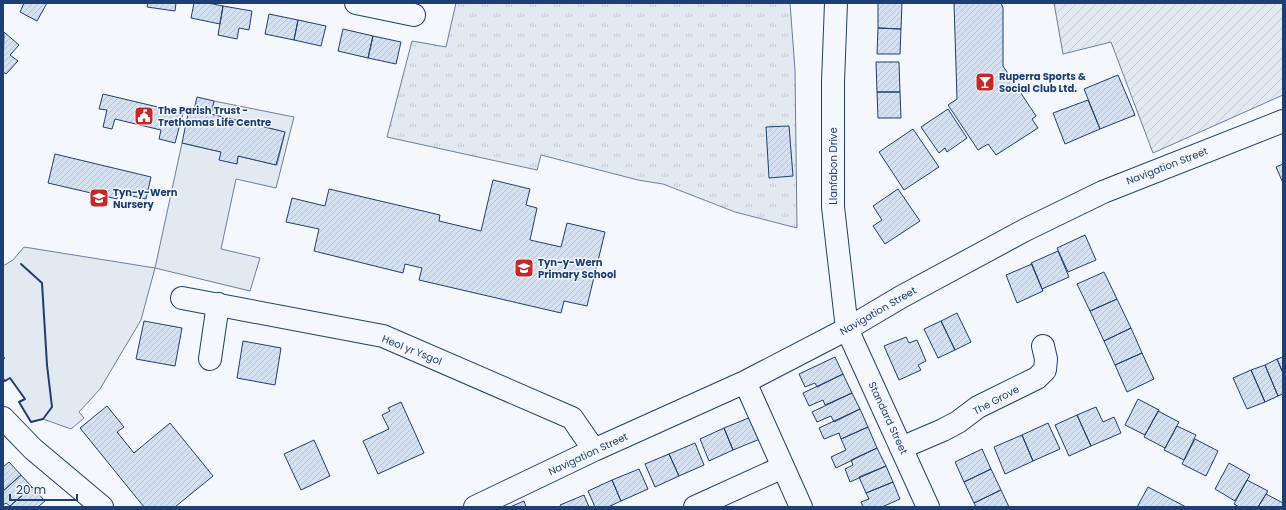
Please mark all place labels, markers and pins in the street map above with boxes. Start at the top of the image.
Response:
place label: Ruperra Sports & Social Club Ltd. [999,69,1086,96]
bar icon: Ruperra Sports & Social Club Ltd. [974,71,996,93]
place label: The Parish Trust - Trethomas Life Centre [158,103,271,130]
public building icon: The Parish Trust - Trethomas Life Centre [133,105,155,127]
place label: Tyn-y-Wern Nursery [113,185,178,212]
school or university icon: Tyn-y-Wern Nursery [88,187,110,209]
place label: Tyn-y-Wern Primary School [538,255,616,282]
school or university icon: Tyn-y-Wern Primary School [513,257,535,279]

